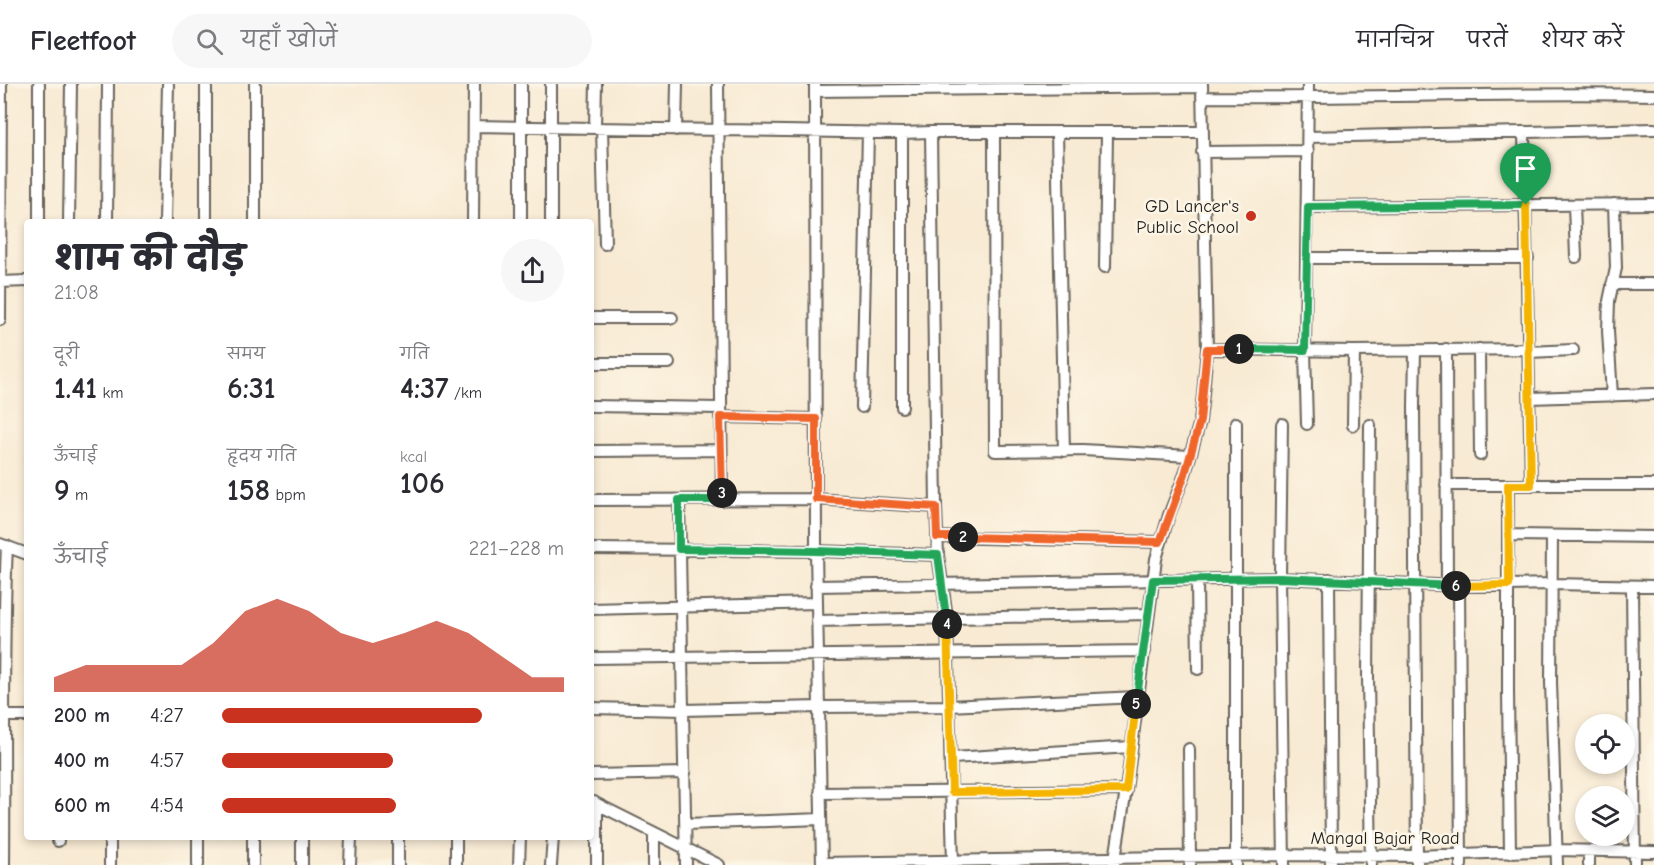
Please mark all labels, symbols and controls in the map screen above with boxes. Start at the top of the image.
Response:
search box [172,14,592,68]
text: Fleetfoot [30,25,136,57]
icon: search [193,25,226,58]
text: यहाँ खोजें [241,27,337,53]
text: मानचित्र [1356,28,1433,52]
text: परतें [1466,28,1508,52]
text: शेयर करें [1541,28,1624,52]
pin [1500,143,1551,205]
icon: arrive [1509,152,1542,185]
place label: GD Lancer's Public School [1136,196,1239,238]
marker: GD Lancer's Public School [1244,209,1258,223]
text: शाम की दौड़ [54,239,245,277]
button: share [501,239,564,302]
text: 21:08 [54,281,98,304]
pin: 1 [1224,334,1254,364]
text: 1 [1236,340,1242,358]
text: दूरी [54,345,79,363]
text: समय [227,345,265,363]
text: गति [400,345,429,363]
text: 1.41 [54,371,97,406]
text: 6:31 [227,371,275,406]
text: 4:37 [400,371,449,406]
text: km [97,384,123,402]
text: /km [449,384,482,402]
text: ऊँचाई [54,447,97,465]
text: हृदय गति [227,447,296,465]
text: kcal [400,448,427,466]
text: 106 [400,466,445,501]
text: 9 [54,473,70,508]
text: 158 [227,473,270,508]
pin: 3 [707,478,737,508]
text: 3 [718,484,726,502]
text: m [70,486,88,504]
text: bpm [270,486,306,504]
pin: 2 [948,522,978,552]
text: 2 [959,528,967,546]
text: 221–228 m [469,537,564,560]
text: ऊँचाई [54,545,108,568]
pin: 6 [1441,571,1471,601]
text: 6 [1452,577,1460,595]
pin: 4 [932,609,962,639]
text: 4 [943,615,951,633]
pin: 5 [1121,689,1151,719]
text: 5 [1132,695,1140,713]
text: 200 m [54,704,110,727]
text: 4:27 [150,704,183,727]
map controls [1575,714,1635,846]
button: locate [1575,714,1635,774]
text: 400 m [54,749,109,772]
text: 4:57 [150,749,184,772]
button: layers [1575,786,1635,846]
text: 600 m [54,794,110,817]
text: 4:54 [150,794,184,817]
street label: Mangal Bajar Road [1310,828,1460,849]

